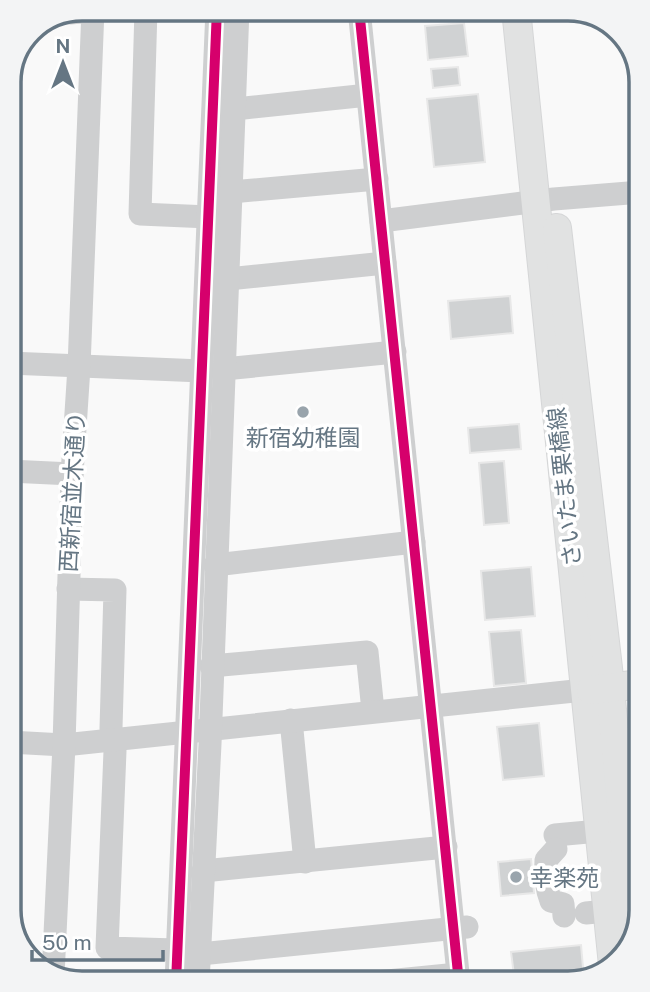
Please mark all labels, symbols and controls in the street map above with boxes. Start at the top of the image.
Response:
north arrow [28,28,98,98]
text: N [56,35,70,57]
marker: 新宿幼稚園 [295,404,311,420]
street label: さいたま栗橋線 [542,406,586,568]
street label: 西新宿並木通り [54,411,90,573]
place label: 新宿幼稚園 [246,424,361,451]
place label: 幸楽苑 [530,864,599,891]
marker: 幸楽苑 [508,869,524,885]
scale bar [32,918,163,962]
text: 50 m [42,930,92,955]

